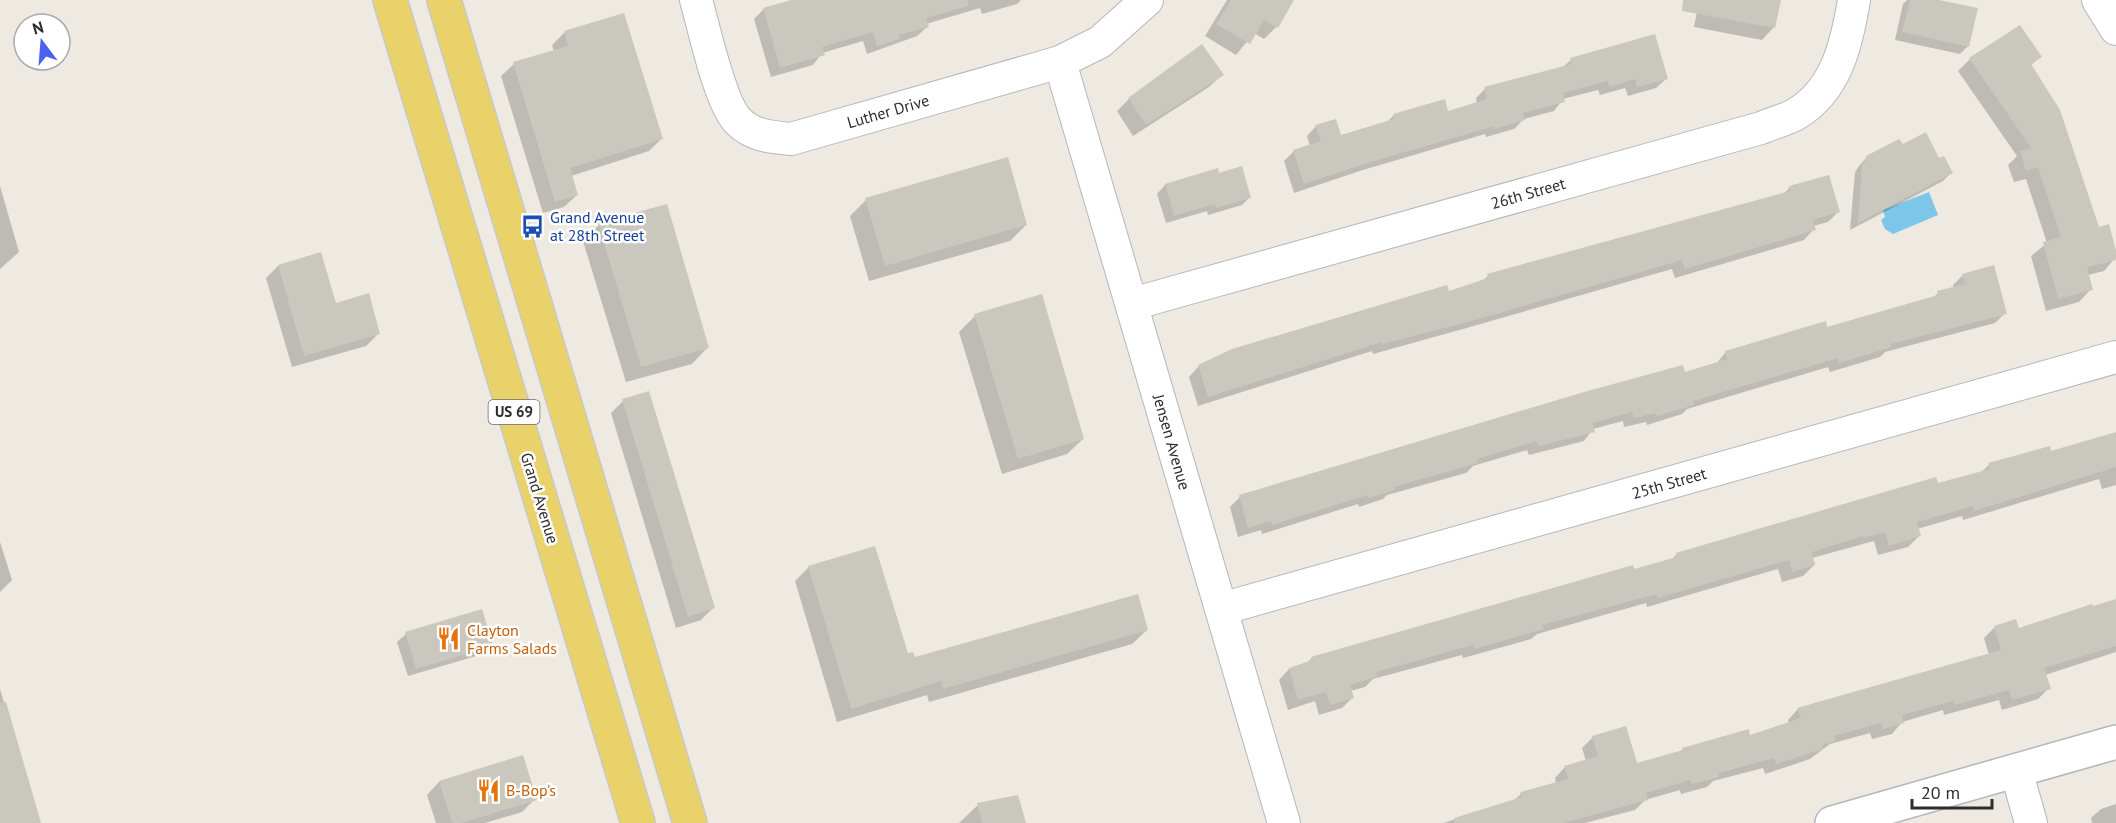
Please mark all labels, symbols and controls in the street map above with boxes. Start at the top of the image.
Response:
north arrow [12,12,72,72]
text: N [30,17,46,39]
street label: Luther Drive [845,90,931,132]
street label: 26th Street [1488,173,1568,213]
place label: Grand Avenue at 28th Street [550,207,645,245]
bus stop icon: Grand Avenue at 28th Street [519,213,545,239]
street label: Jensen Avenue [1148,391,1195,492]
road number: US 69 [488,400,540,424]
street label: Grand Avenue [517,450,563,546]
street label: 25th Street [1629,463,1709,503]
place label: Clayton Farms Salads [467,620,557,658]
restaurant icon: Clayton Farms Salads [436,626,462,652]
scale bar [1912,772,1992,810]
restaurant icon: B-Bop's [475,777,501,803]
place label: B-Bop's [506,780,556,800]
text: 20 m [1921,781,1960,804]

